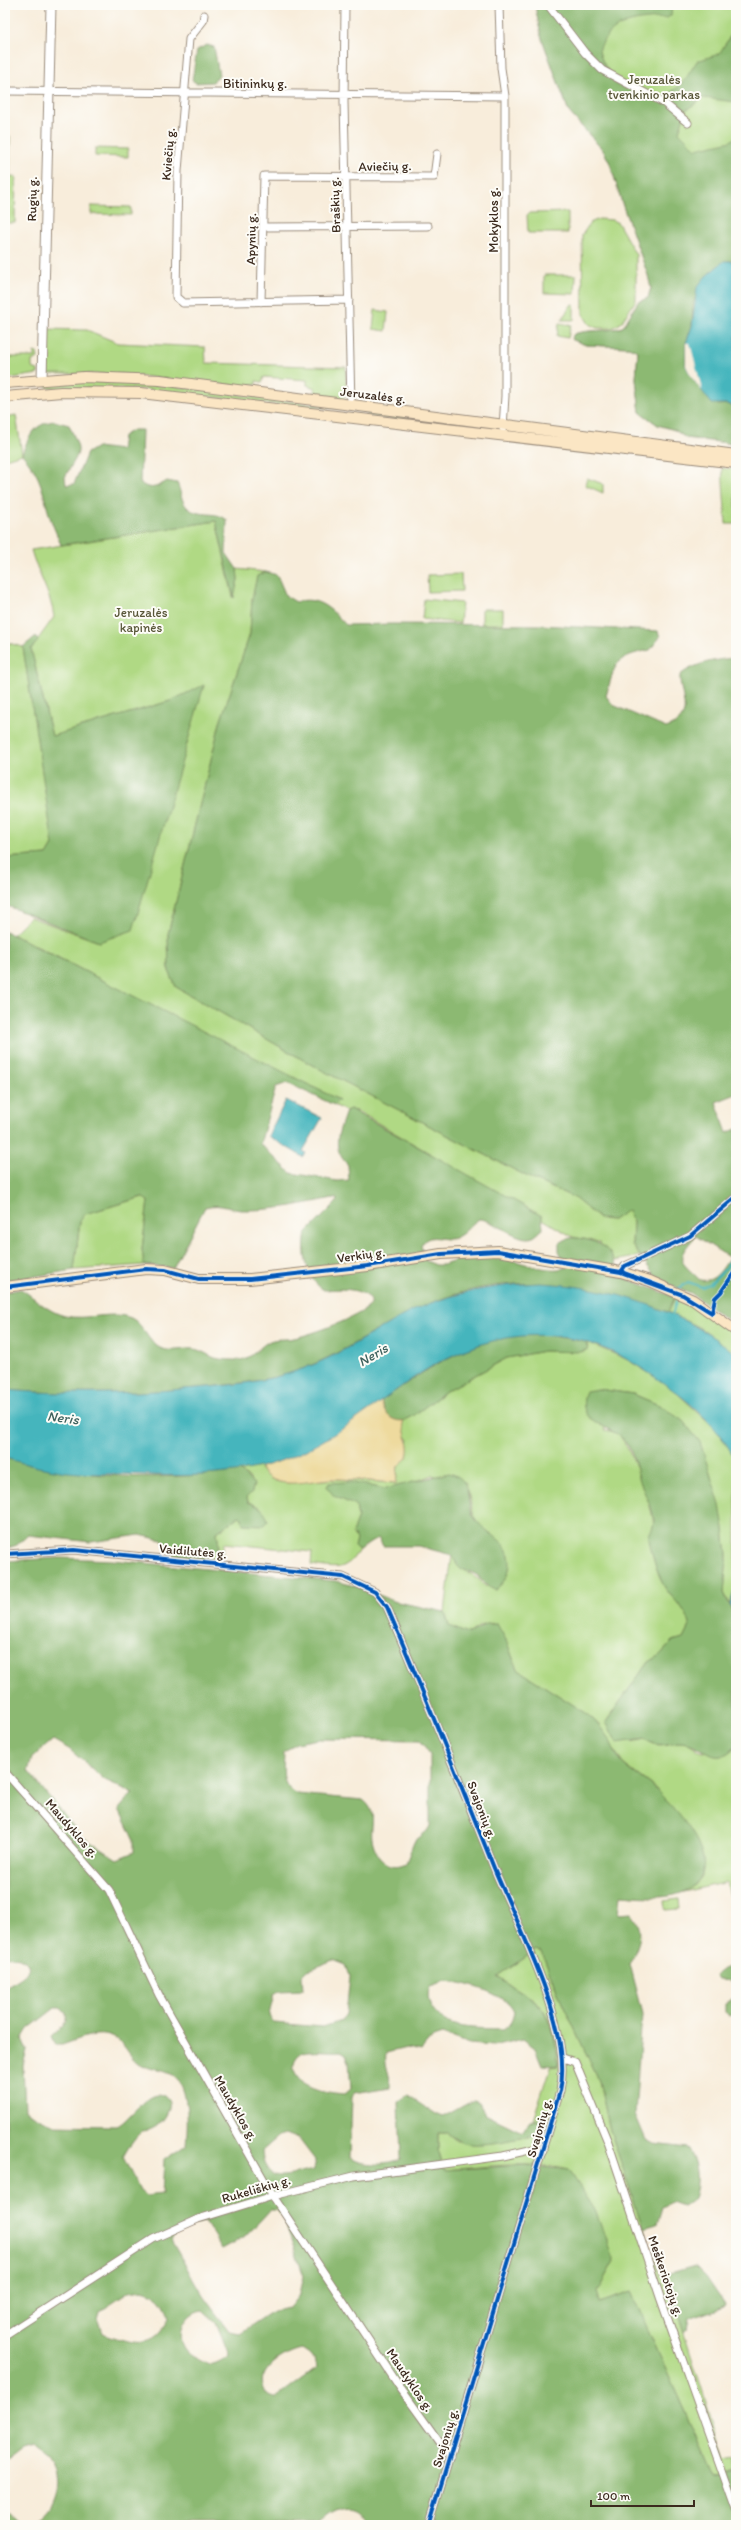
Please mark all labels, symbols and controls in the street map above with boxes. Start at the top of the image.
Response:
park label: Jeruzalės tvenkinio parkas [608,72,700,102]
street label: Bitininkų g. [223,76,287,91]
street label: Kviečių g. [158,127,178,181]
street label: Aviečių g. [358,158,412,174]
street label: Rugių g. [24,176,40,222]
street label: Braškių g. [327,177,343,233]
street label: Mokyklos g. [486,187,501,253]
street label: Apynių g. [243,213,259,265]
street label: Jeruzalės g. [339,384,407,406]
park label: Jeruzalės kapinės [114,605,168,635]
street label: Verkių g. [336,1244,386,1266]
water label: Neris [355,1339,392,1370]
water label: Neris [46,1408,80,1428]
street label: Vaidilutės g. [158,1541,228,1561]
street label: Svajonių g. [464,1779,500,1841]
street label: Maudyklos g. [42,1796,102,1860]
street label: Maudyklos g. [211,2073,261,2143]
street label: Svajonių g. [523,2097,555,2159]
street label: Rukeliškių g. [220,2172,292,2206]
street label: Meškeriotojų g. [645,2234,687,2318]
street label: Maudyklos g. [383,2346,437,2414]
street label: Svajonių g. [429,2407,461,2469]
scale bar [591,2482,694,2508]
text: 100 m [597,2489,630,2503]

